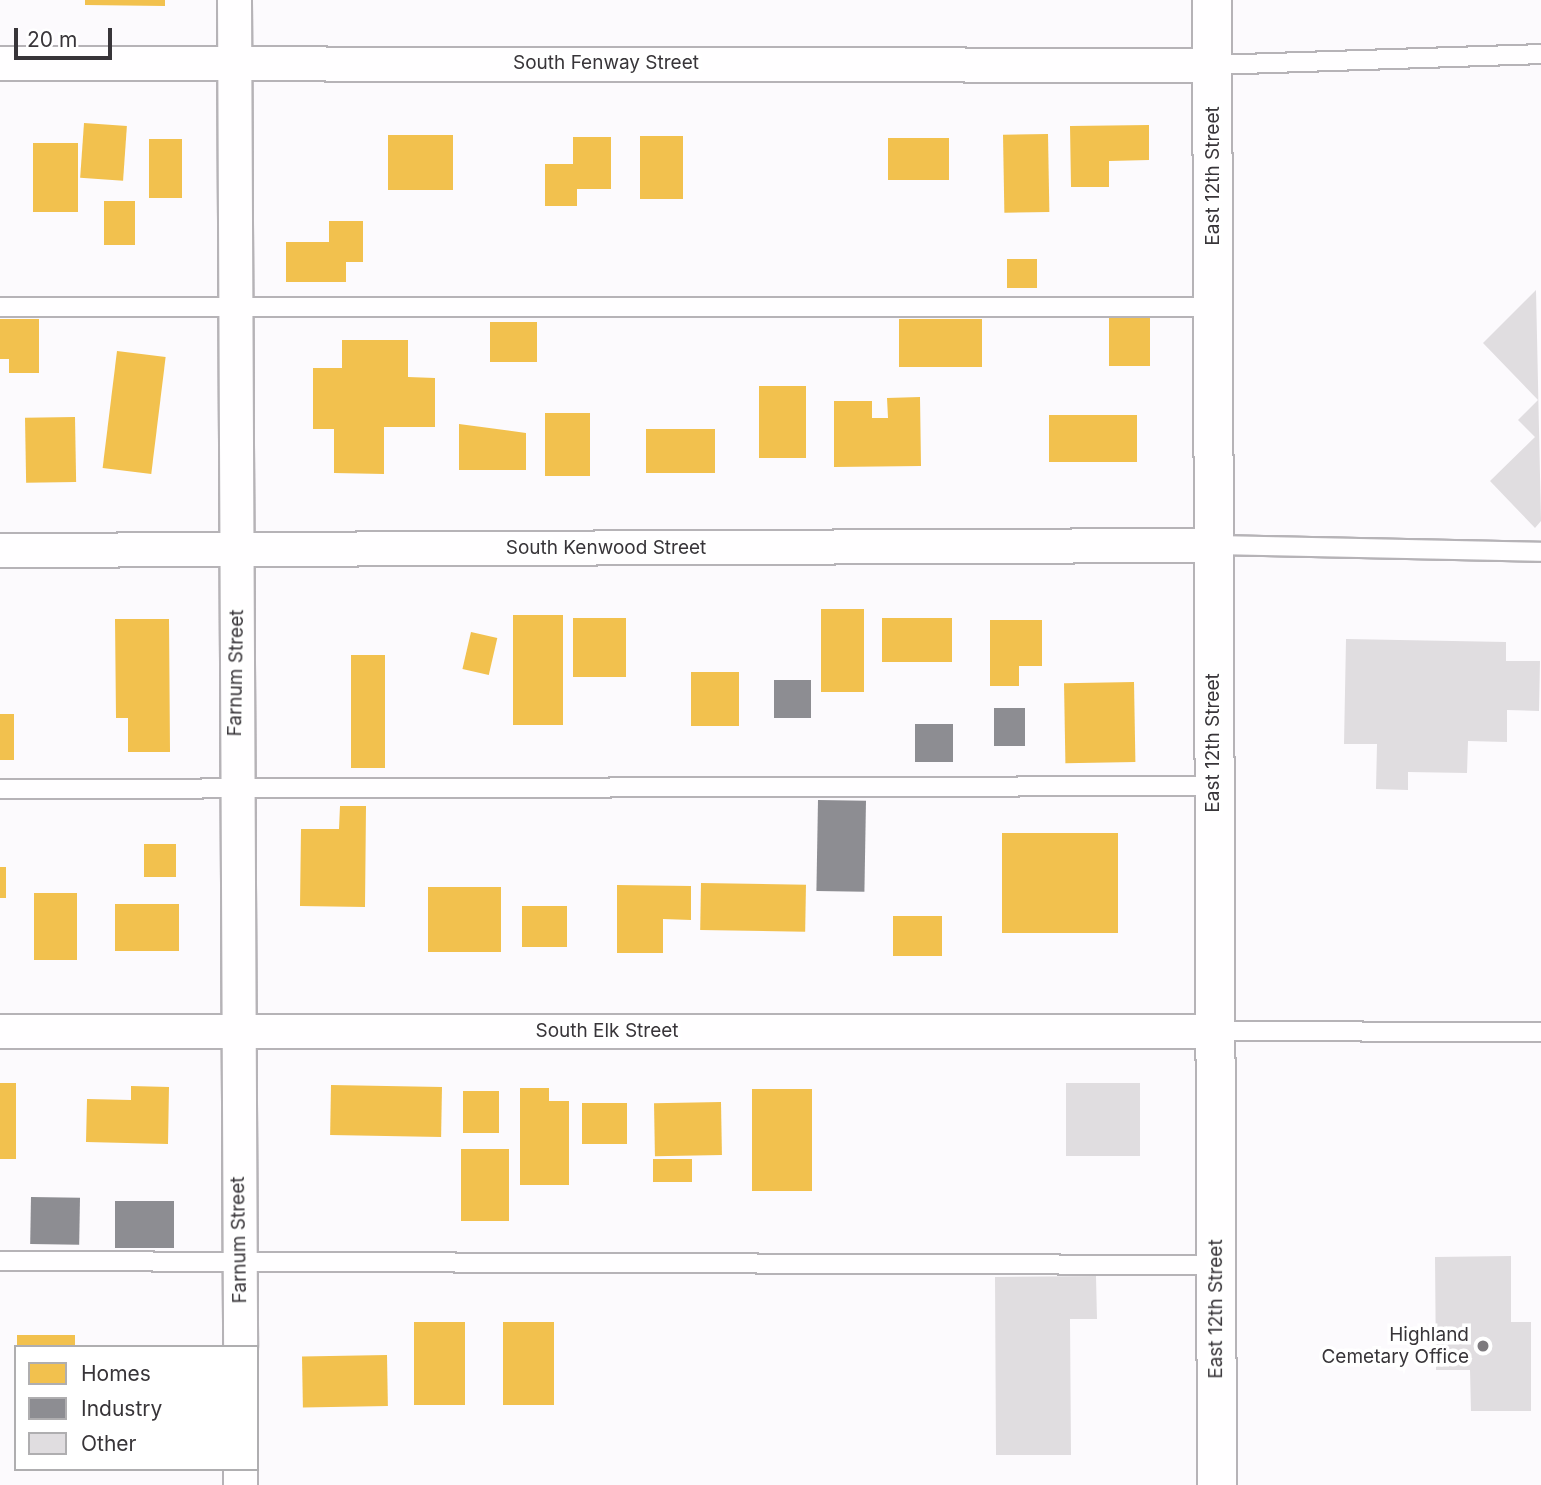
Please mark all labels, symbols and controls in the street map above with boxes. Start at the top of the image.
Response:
scale bar [18,14,116,58]
text: 20 m [27,27,77,52]
street label: South Fenway Street [513,52,699,74]
street label: East 12th Street [1202,106,1224,246]
street label: South Kenwood Street [506,537,706,559]
street label: Farnum Street [223,609,249,737]
street label: East 12th Street [1202,673,1224,813]
street label: South Elk Street [535,1020,679,1042]
street label: Farnum Street [226,1176,252,1304]
street label: East 12th Street [1205,1239,1227,1379]
place label: Highland Cemetary Office [1321,1324,1469,1368]
marker: Highland Cemetary Office [1475,1338,1491,1354]
legend [14,1345,259,1471]
text: Homes [81,1361,151,1386]
text: Industry [81,1396,162,1421]
text: Other [81,1431,137,1456]

